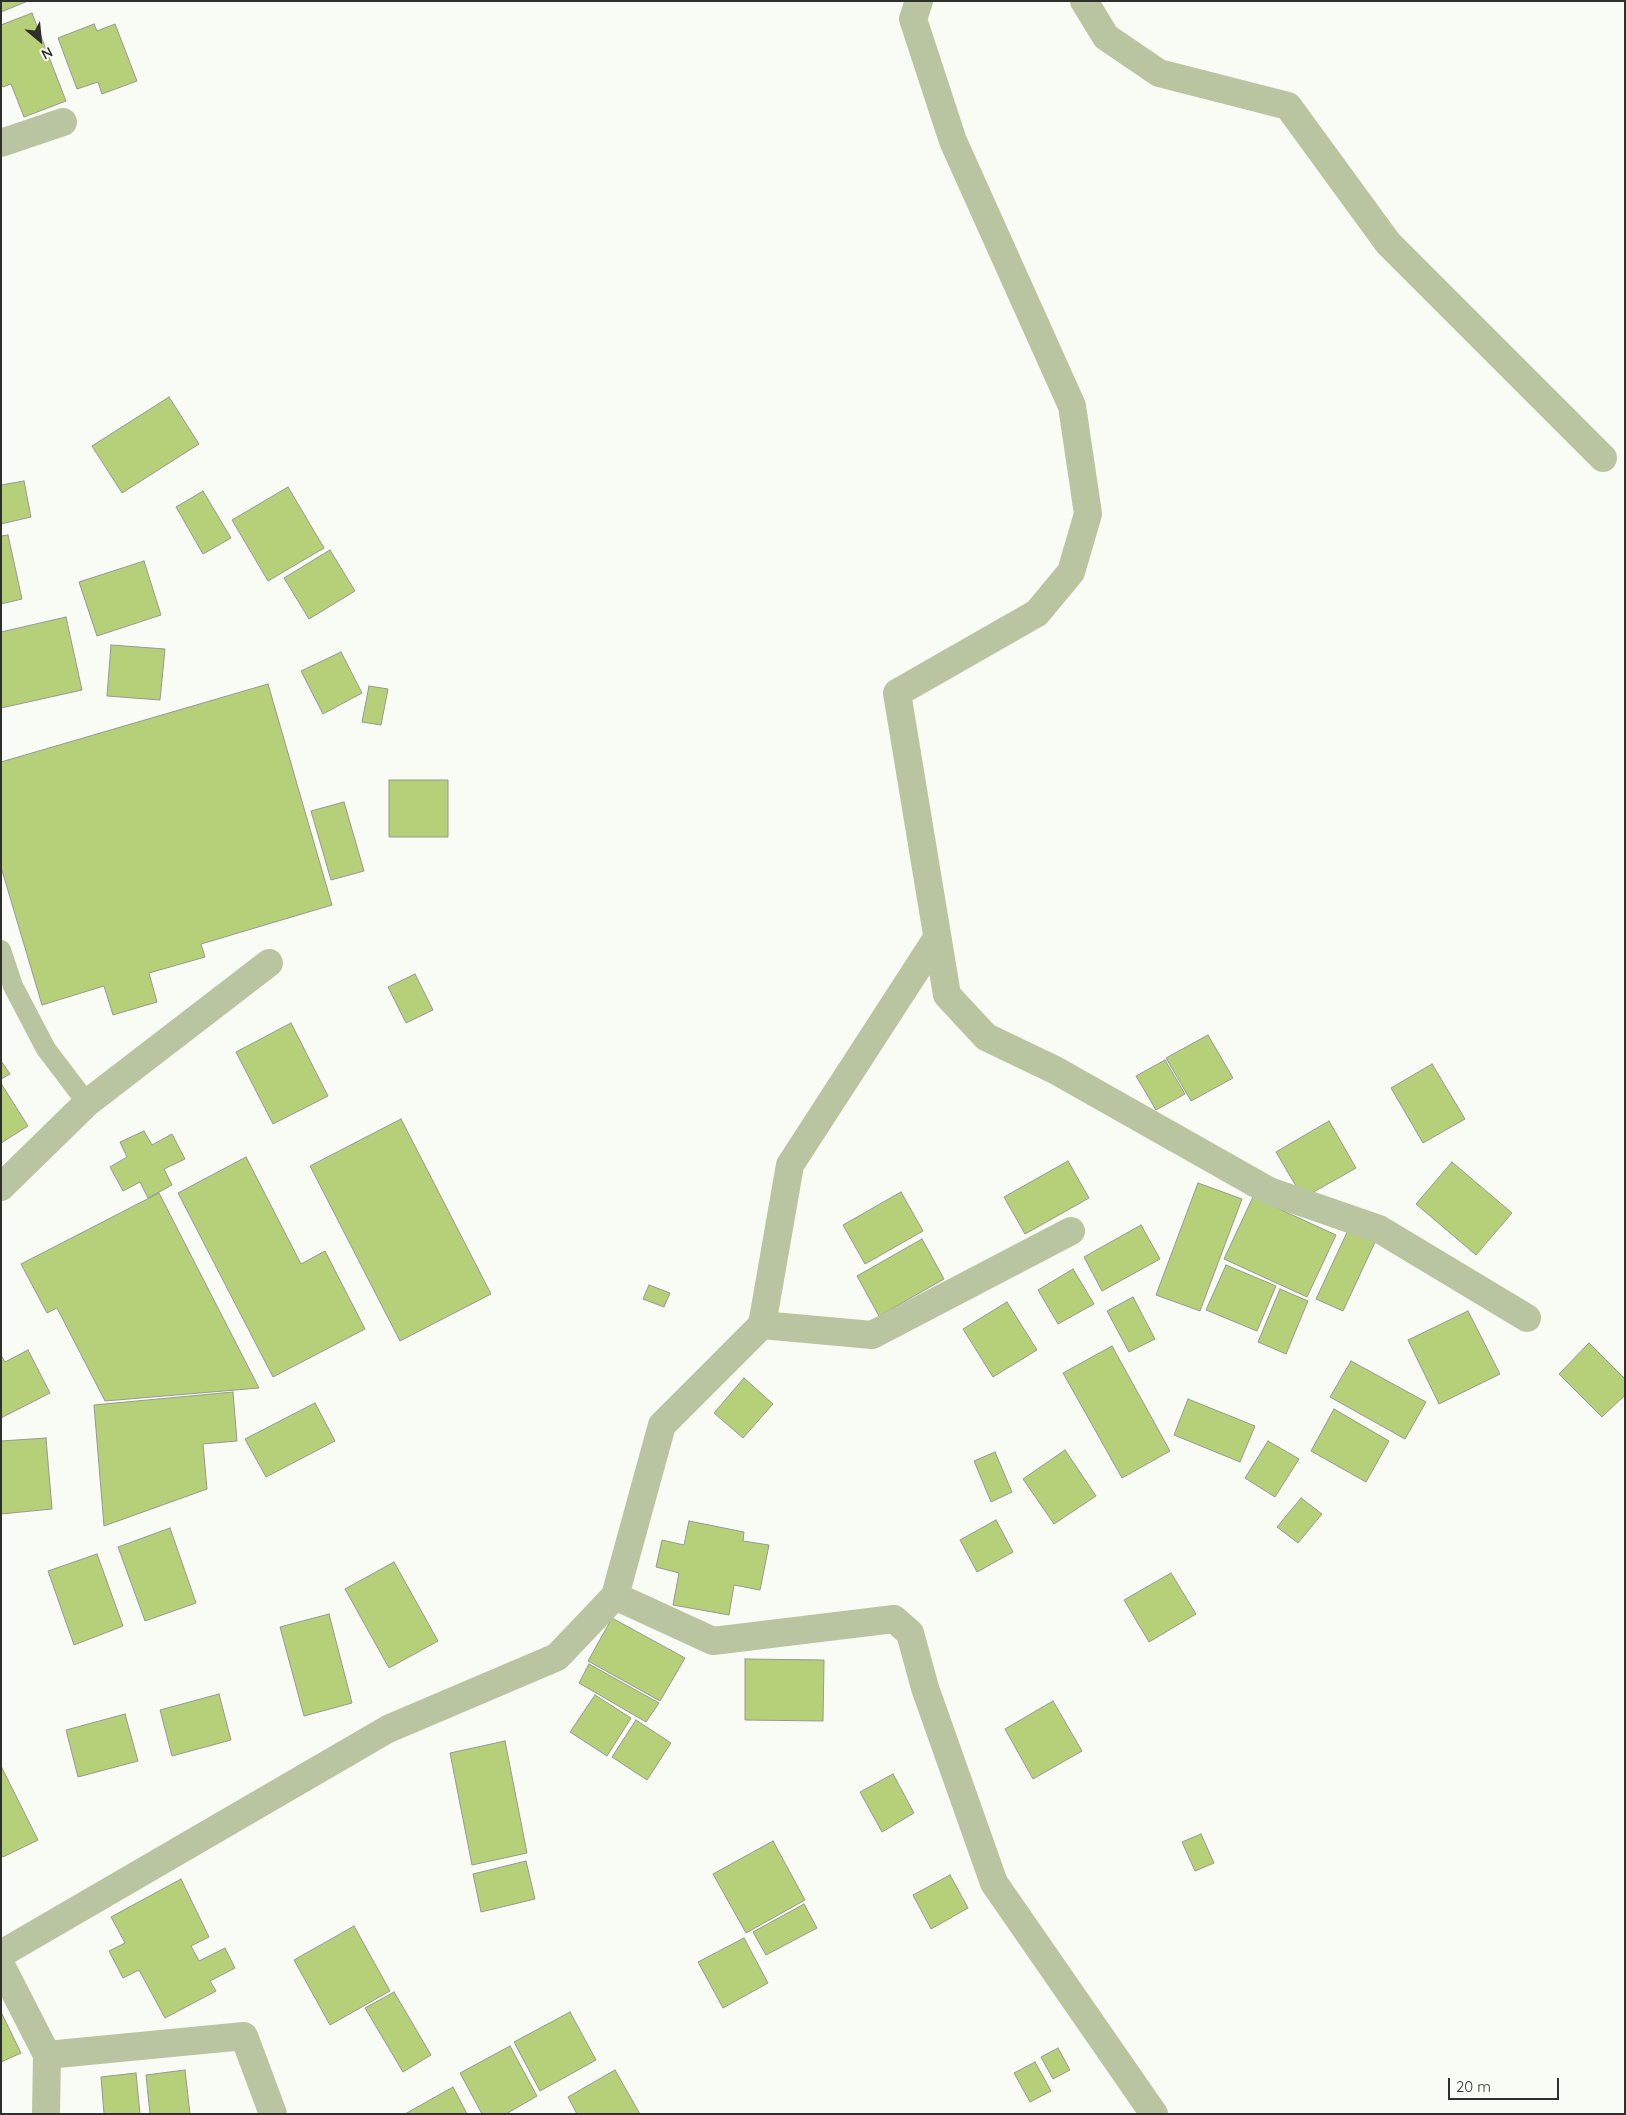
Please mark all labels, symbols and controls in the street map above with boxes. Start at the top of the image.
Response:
north arrow [15,15,65,65]
text: N [38,43,56,64]
scale bar [1451,2068,1562,2100]
text: 20 m [1456,2077,1491,2096]

